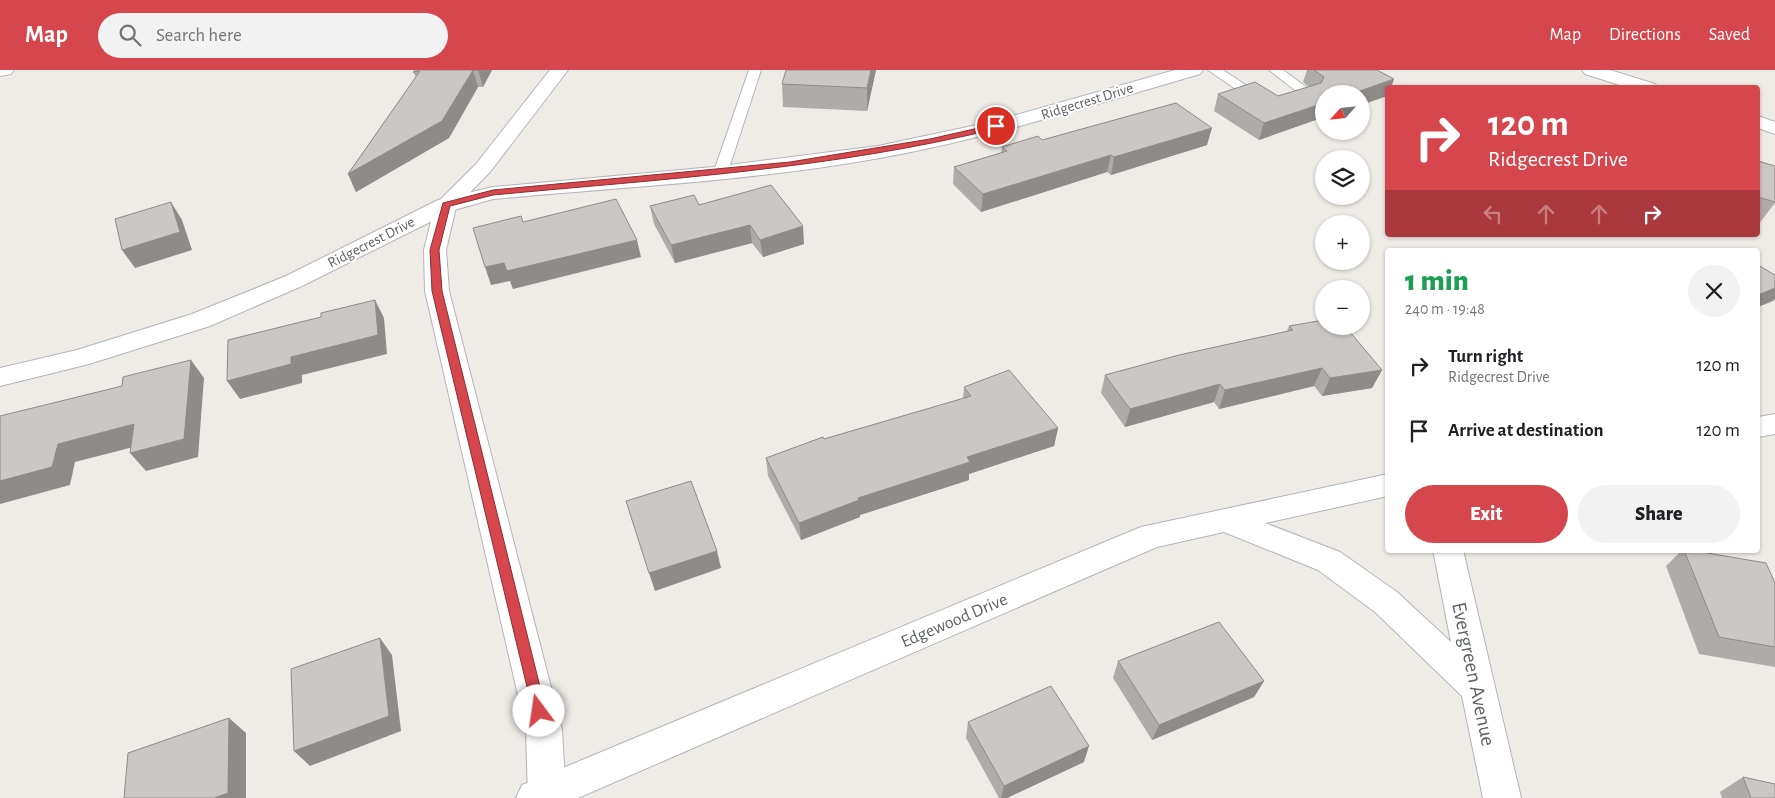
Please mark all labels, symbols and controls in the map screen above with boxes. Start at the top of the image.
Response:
search box [98,13,448,58]
icon: search [116,21,144,49]
text: Map [25,23,68,47]
text: Search here [156,26,242,45]
text: Map [1550,26,1581,44]
text: Directions [1609,26,1681,44]
text: Saved [1709,26,1750,44]
street label: Ridgecrest Drive [1039,80,1135,123]
north arrow [1315,85,1370,140]
map controls [1315,85,1370,335]
pin [975,105,1017,147]
icon: right [1405,105,1470,170]
text: 120 m [1488,107,1569,142]
icon: arrive [982,112,1010,140]
text: Ridgecrest Drive [1488,148,1628,170]
button: layers [1315,150,1370,205]
icon: left [1479,200,1507,228]
icon: ahead [1532,200,1560,228]
icon: ahead [1585,200,1613,228]
icon: right [1638,200,1666,228]
street label: Ridgecrest Drive [325,214,417,271]
button: + [1315,215,1370,270]
button: close [1688,265,1740,317]
text: 1 min [1405,266,1469,296]
button: − [1315,280,1370,335]
text: 240 m · 19:48 [1405,301,1485,317]
text: Turn right [1448,347,1523,366]
icon: right [1405,352,1433,380]
text: 120 m [1696,356,1740,375]
text: Ridgecrest Drive [1448,369,1550,385]
icon: arrive [1405,417,1433,445]
text: Arrive at destination [1448,421,1604,440]
text: 120 m [1696,421,1740,440]
button: Exit [1405,485,1568,543]
button: Share [1578,485,1740,543]
street label: Edgewood Drive [898,590,1010,651]
street label: Evergreen Avenue [1448,600,1499,748]
position arrow [512,684,564,736]

